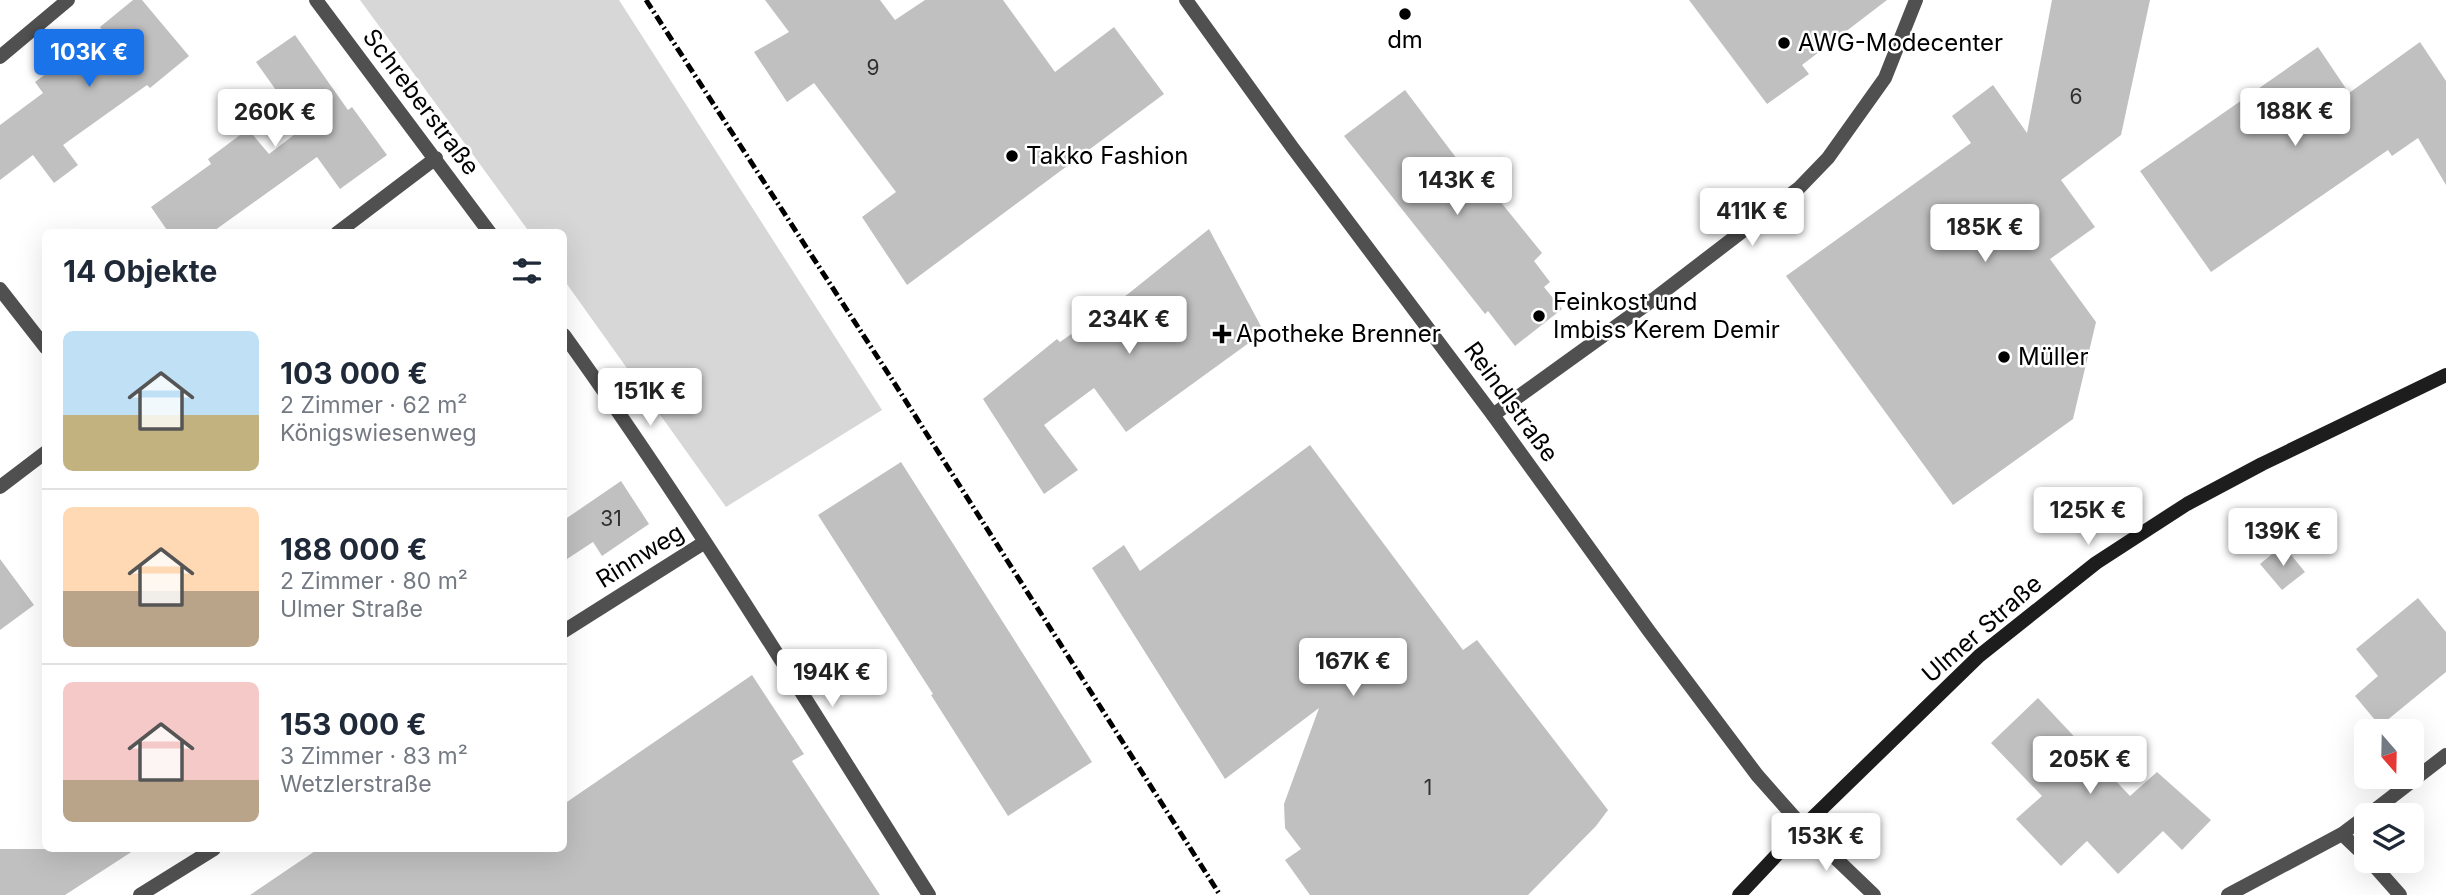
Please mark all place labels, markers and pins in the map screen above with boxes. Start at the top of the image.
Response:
marker: dm [1397,6,1413,22]
place label: dm [1387,25,1423,54]
place label: AWG-Modecenter [1798,28,2003,57]
pin: 103K € [32,29,146,89]
marker: AWG-Modecenter [1776,35,1792,51]
pin: 188K € [2238,88,2352,148]
pin: 260K € [218,90,332,149]
place label: Takko Fashion [1026,141,1188,170]
marker: Takko Fashion [1004,148,1020,164]
pin: 143K € [1400,158,1514,217]
pin: 411K € [1695,188,1809,248]
pin: 185K € [1928,204,2042,264]
place label: Feinkost und Imbiss Kerem Demir [1553,287,1780,344]
pin: 234K € [1072,296,1186,356]
marker: Feinkost und Imbiss Kerem Demir [1531,308,1547,324]
place label: Apotheke Brenner [1236,319,1441,348]
marker: Apotheke Brenner [1214,326,1230,342]
place label: Müller [2018,342,2089,371]
marker: Müller [1996,349,2012,365]
pin: 151K € [593,368,707,428]
pin: 125K € [2031,488,2145,547]
pin: 139K € [2226,508,2340,568]
pin: 167K € [1296,638,1410,698]
pin: 194K € [775,650,889,709]
pin: 205K € [2033,736,2147,796]
pin: 153K € [1769,814,1883,873]

